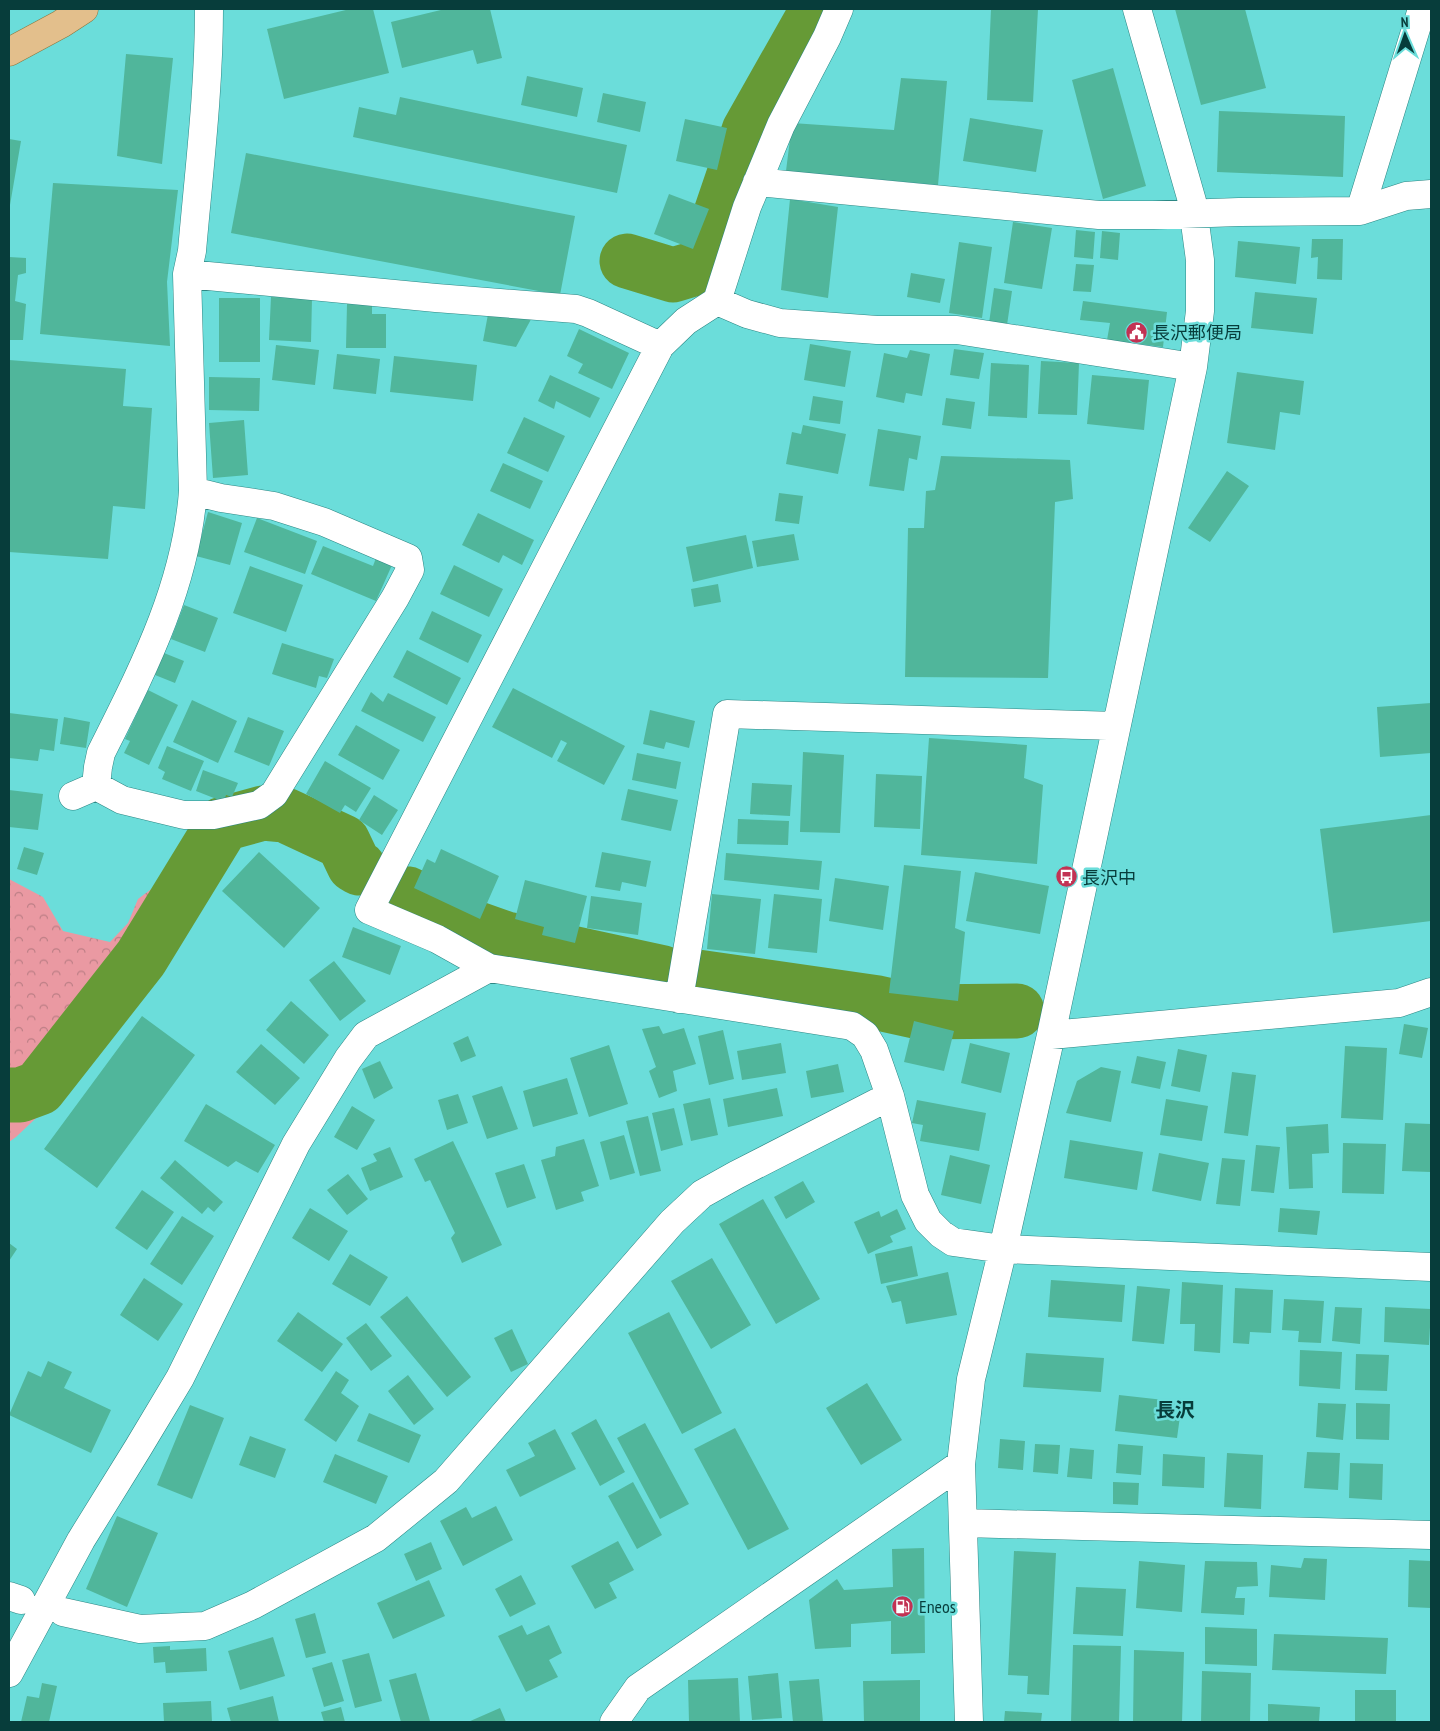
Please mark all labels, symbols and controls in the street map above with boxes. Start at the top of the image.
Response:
north arrow [1380,10,1430,60]
text: N [1400,13,1409,31]
public building icon: 長沢郵便局 [1124,320,1148,344]
place label: 長沢郵便局 [1152,321,1242,344]
bus stop icon: 長沢中 [1054,865,1078,889]
place label: 長沢中 [1082,866,1136,889]
district label: 長沢 [1155,1397,1195,1423]
fuel station icon: Eneos [891,1594,915,1618]
place label: Eneos [919,1595,956,1618]

